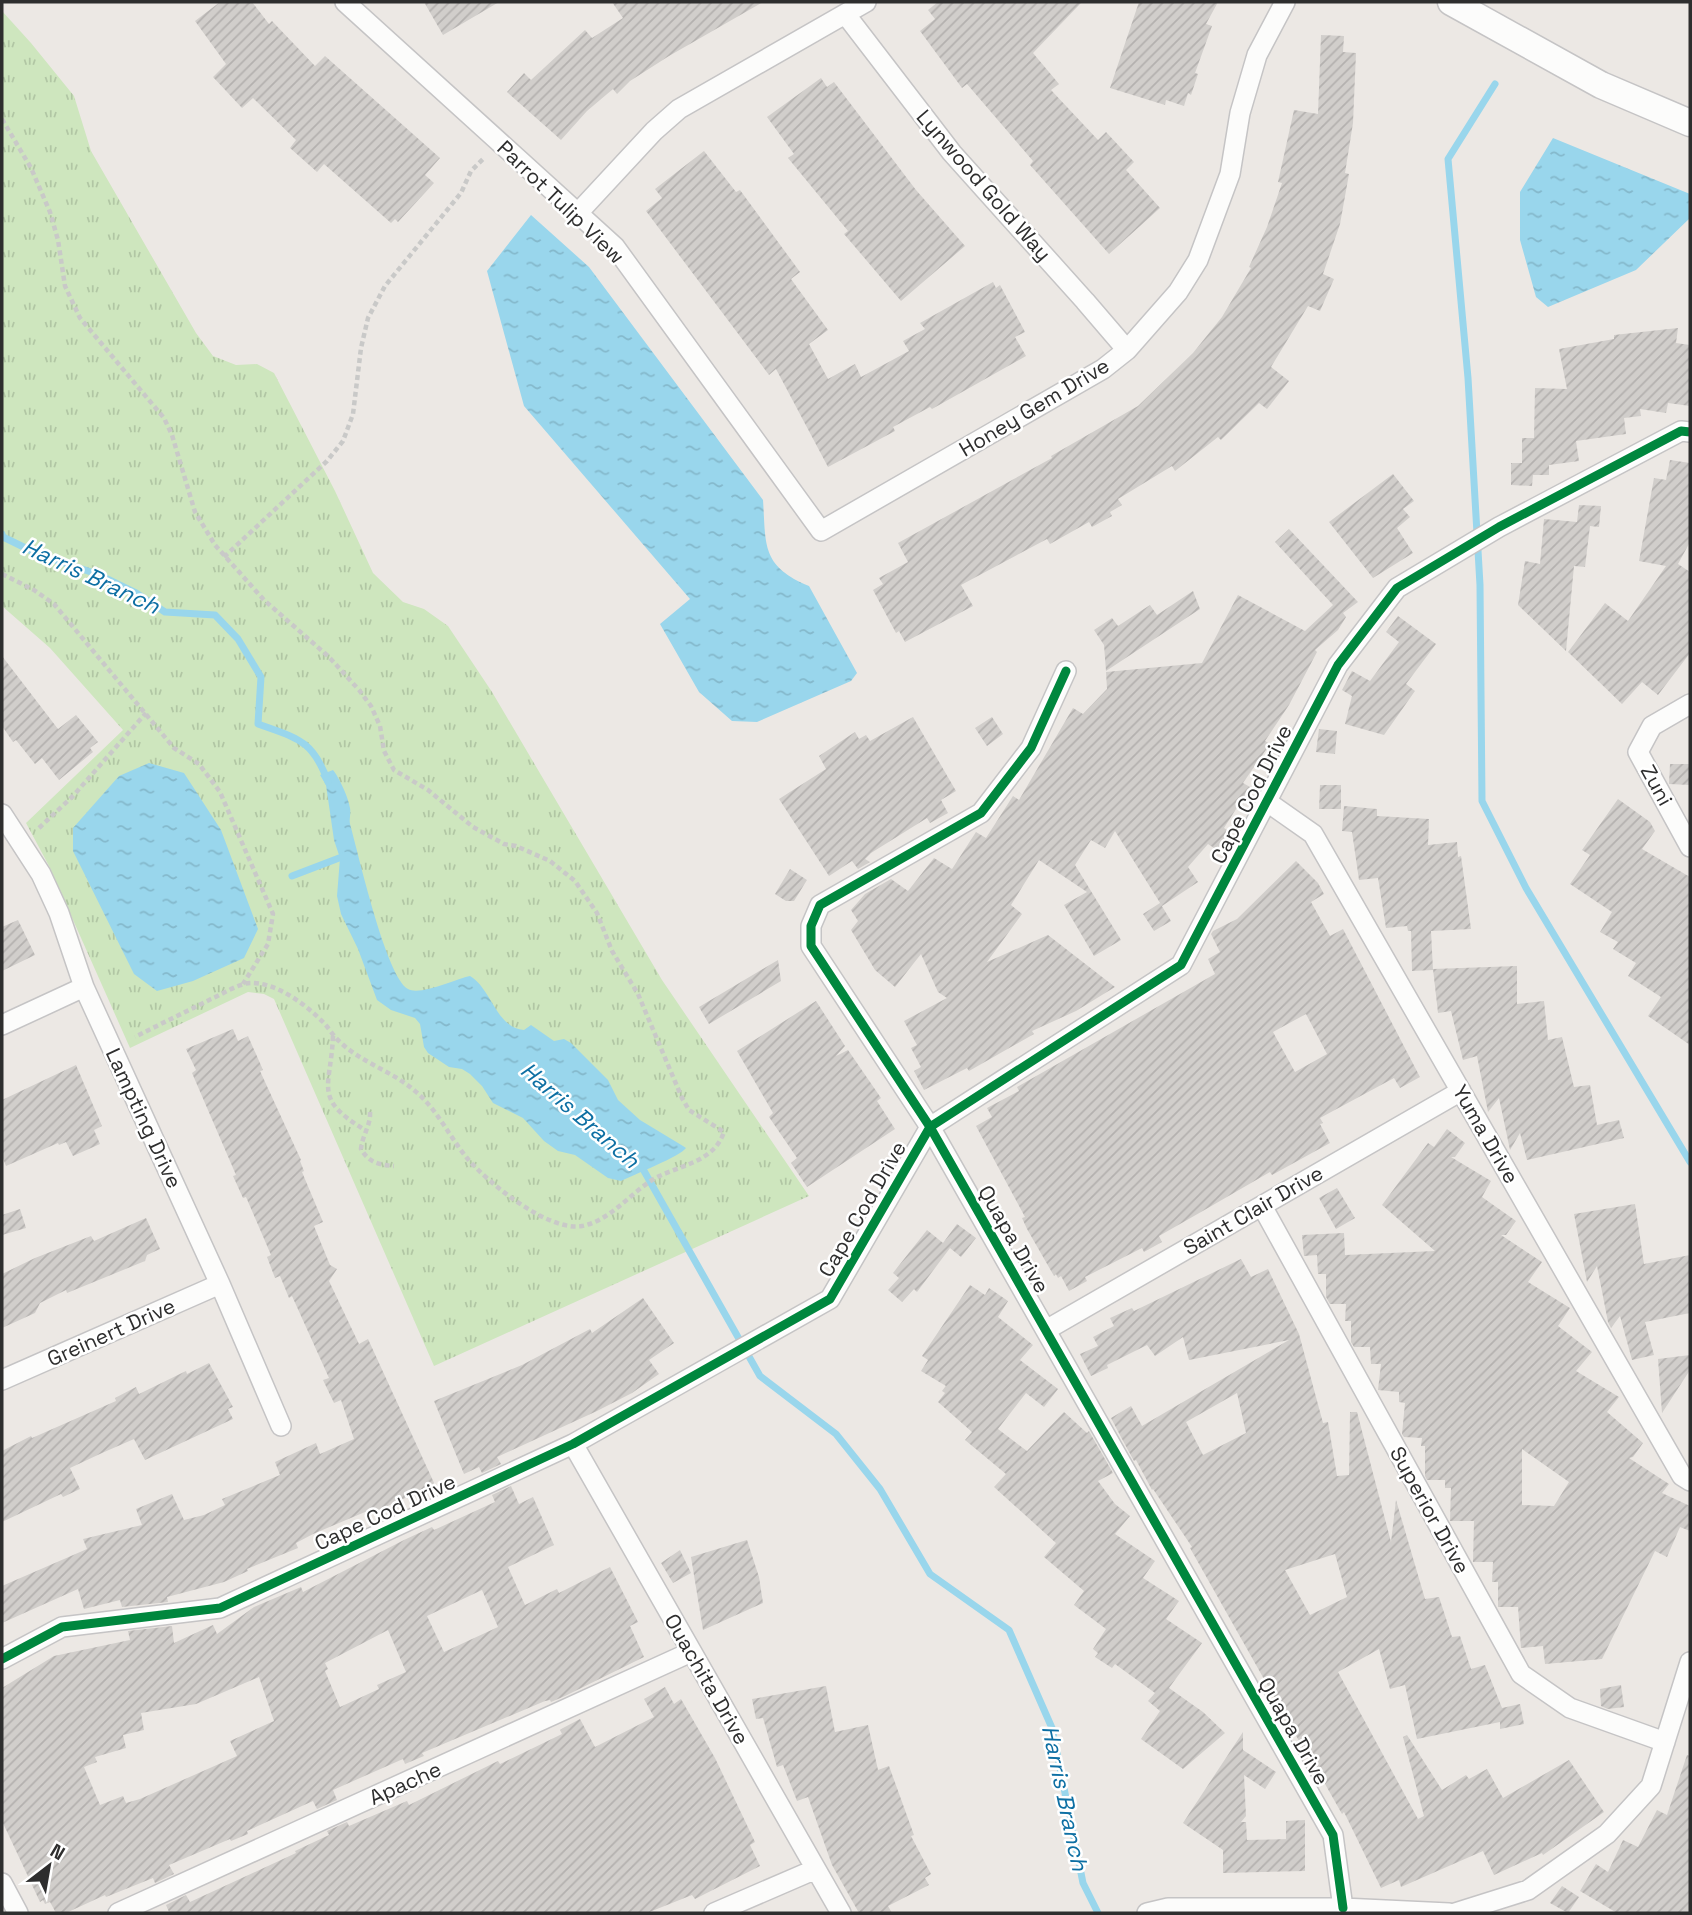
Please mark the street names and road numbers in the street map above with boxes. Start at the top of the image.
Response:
street label: Lynwood Gold Way [911,104,1057,266]
street label: Parrot Tulip View [492,134,630,270]
street label: Honey Gem Drive [954,352,1114,462]
street label: Cape Cod Drive [1204,720,1298,868]
street label: Zuni [1635,760,1679,810]
street label: Lampting Drive [100,1044,188,1192]
street label: Yuma Drive [1447,1080,1525,1188]
street label: Cape Cod Drive [812,1136,912,1282]
street label: Saint Clair Drive [1178,1159,1328,1261]
street label: Quapa Drive [972,1180,1056,1298]
street label: Greinert Drive [43,1292,179,1372]
street label: Superior Drive [1384,1442,1476,1578]
street label: Cape Cod Drive [310,1468,460,1556]
street label: Ouachita Drive [659,1609,755,1749]
street label: Quapa Drive [1252,1672,1336,1790]
street label: Apache [365,1755,445,1811]

